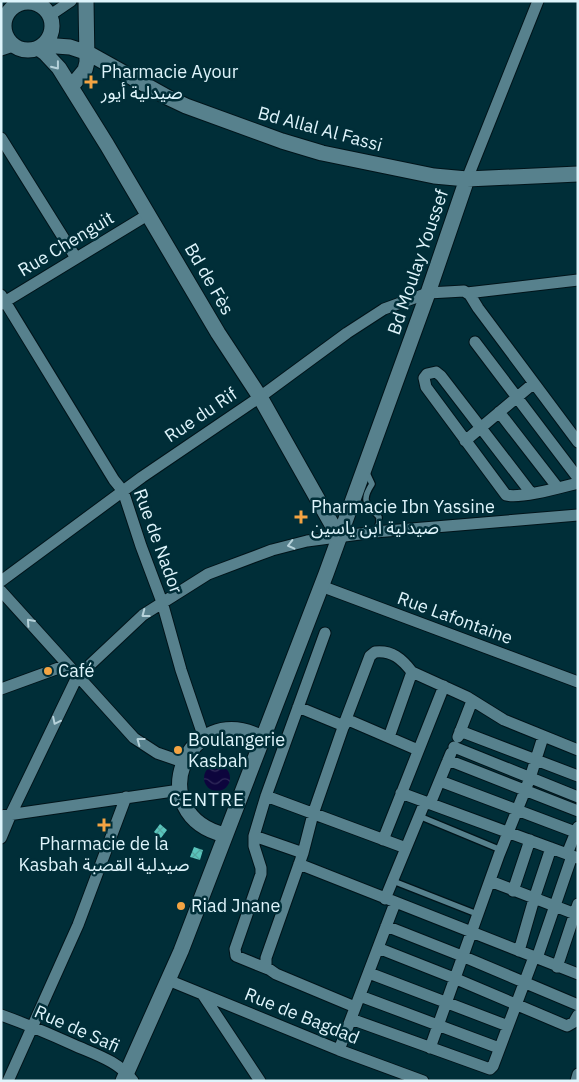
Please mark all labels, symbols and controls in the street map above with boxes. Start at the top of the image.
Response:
one-way arrow [51,60,60,69]
place label: Pharmacie Ayour صيدلية أيور [100,60,239,104]
marker: Pharmacie Ayour صيدلية أيور [85,76,97,88]
street label: Bd Allal Al Fassi [255,101,385,156]
street label: Bd Moulay Youssef [382,186,453,338]
street label: Rue Chenguit [14,206,118,281]
street label: Bd de Fès [180,239,239,319]
street label: Rue du Rif [160,382,242,447]
street label: Rue de Nador [129,485,188,597]
place label: Pharmacie Ibn Yassine صيدلية ابن ياسين [311,495,495,539]
marker: Pharmacie Ibn Yassine صيدلية ابن ياسين [295,511,307,523]
one-way arrow [286,539,295,550]
street label: Rue Lafontaine [394,586,516,649]
one-way arrow [141,608,151,617]
one-way arrow [27,618,36,627]
place label: Café [58,659,95,682]
marker: Café [42,665,54,677]
one-way arrow [52,715,62,724]
place label: Boulangerie Kasbah [188,728,285,772]
one-way arrow [137,739,146,747]
marker: Boulangerie Kasbah [172,744,184,756]
district label: CENTRE [169,787,245,811]
marker: Pharmacie de la Kasbah صيدلية القصبة [98,819,110,831]
place label: Pharmacie de la Kasbah صيدلية القصبة [19,832,189,876]
place label: Riad Jnane [191,894,281,917]
marker: Riad Jnane [175,900,187,912]
street label: Rue de Bagdad [241,982,363,1049]
street label: Rue de Safi [31,1000,123,1058]

